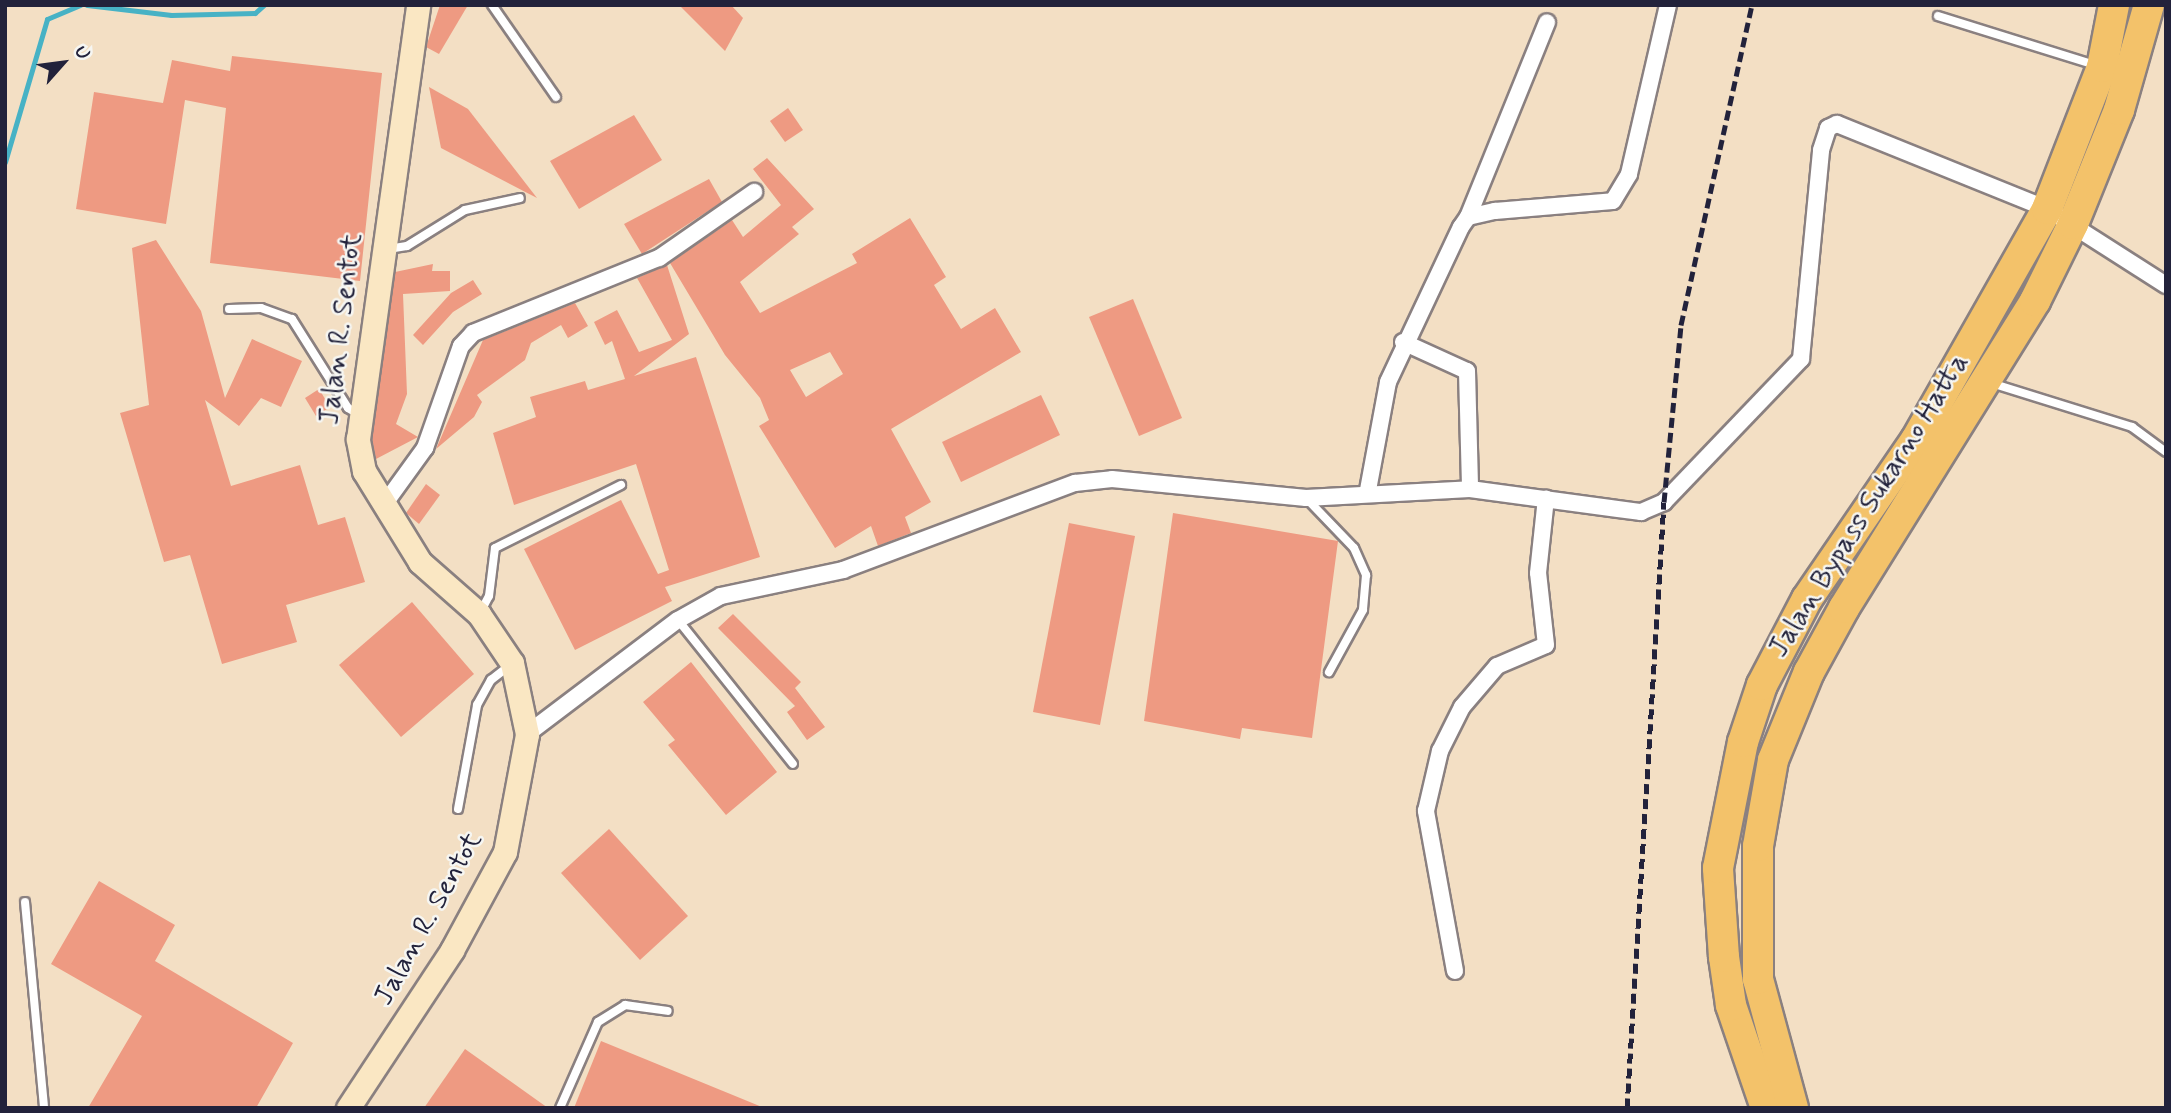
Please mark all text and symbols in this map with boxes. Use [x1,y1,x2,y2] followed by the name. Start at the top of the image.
[28,28,98,98] north arrow
[68,42,96,64] text: U
[314,231,370,427] street label: Jalan R. Sentot
[1764,350,1976,662] street label: Jalan Bypass Sukarno Hatta
[368,827,490,1011] street label: Jalan R. Sentot

